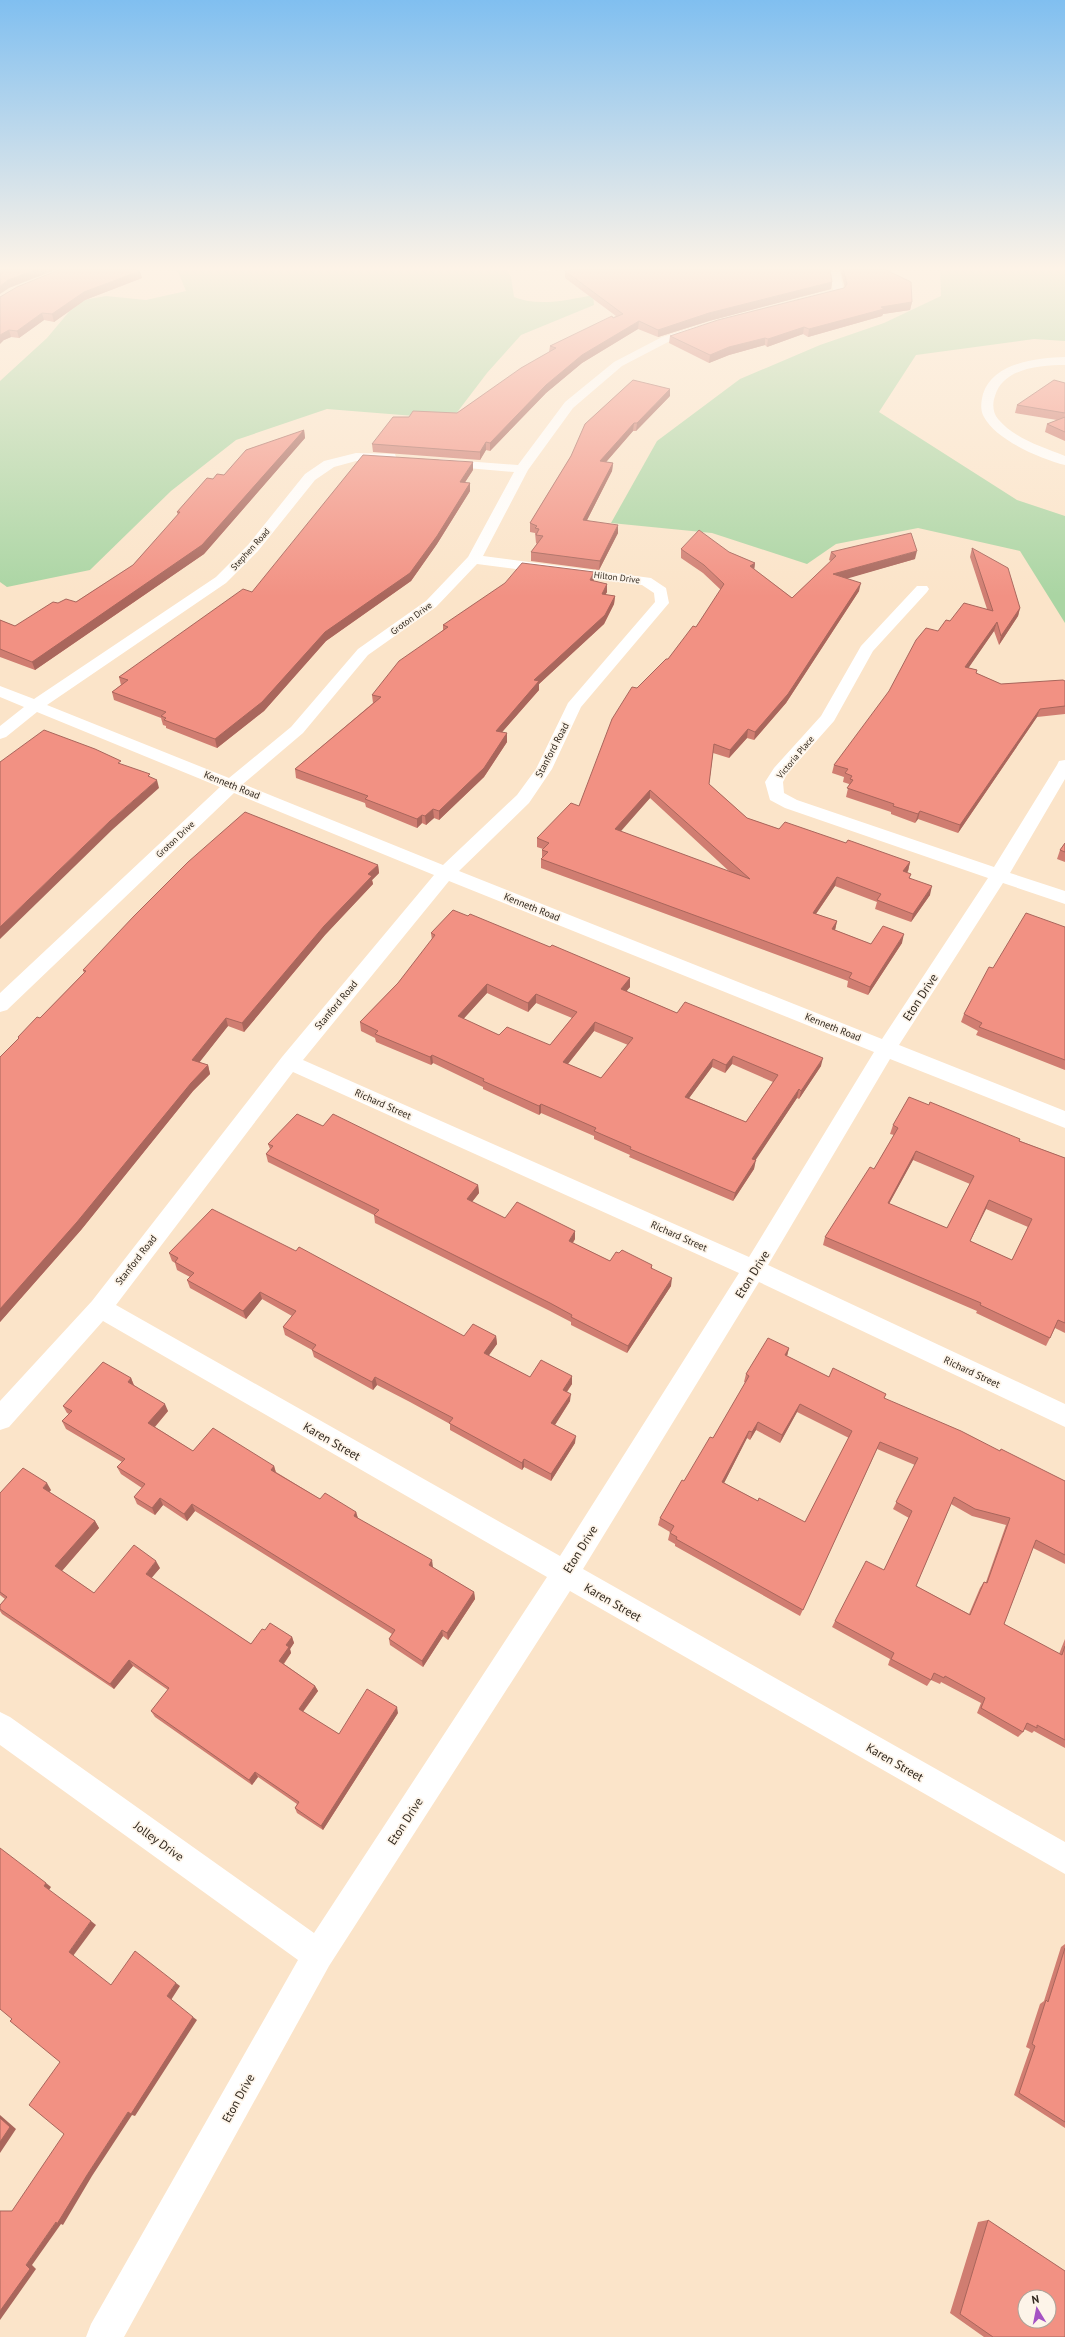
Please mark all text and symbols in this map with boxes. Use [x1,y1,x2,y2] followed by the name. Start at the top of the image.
[228,525,272,572] street label: Stephen Road
[593,569,641,585] street label: Hilton Drive
[388,599,434,637] street label: Groton Drive
[532,720,572,780] street label: Stanford Road
[773,733,816,781] street label: Victoria Place
[202,768,262,802] street label: Kenneth Road
[153,818,197,860] street label: Groton Drive
[502,890,562,924] street label: Kenneth Road
[899,970,941,1024] street label: Eton Drive
[312,978,360,1032] street label: Stanford Road
[803,1010,863,1044] street label: Kenneth Road
[353,1086,414,1123] street label: Richard Street
[649,1218,710,1255] street label: Richard Street
[112,1232,160,1288] street label: Stanford Road
[731,1247,773,1301] street label: Eton Drive
[942,1353,1003,1391] street label: Richard Street
[301,1419,363,1463] street label: Karen Street
[559,1522,601,1576] street label: Eton Drive
[582,1580,644,1624] street label: Karen Street
[864,1740,926,1784] street label: Karen Street
[384,1794,426,1848] street label: Eton Drive
[130,1817,187,1864] street label: Jolley Drive
[218,2071,258,2125] street label: Eton Drive
[1017,2289,1057,2329] north arrow
[1030,2292,1040,2307] text: N

